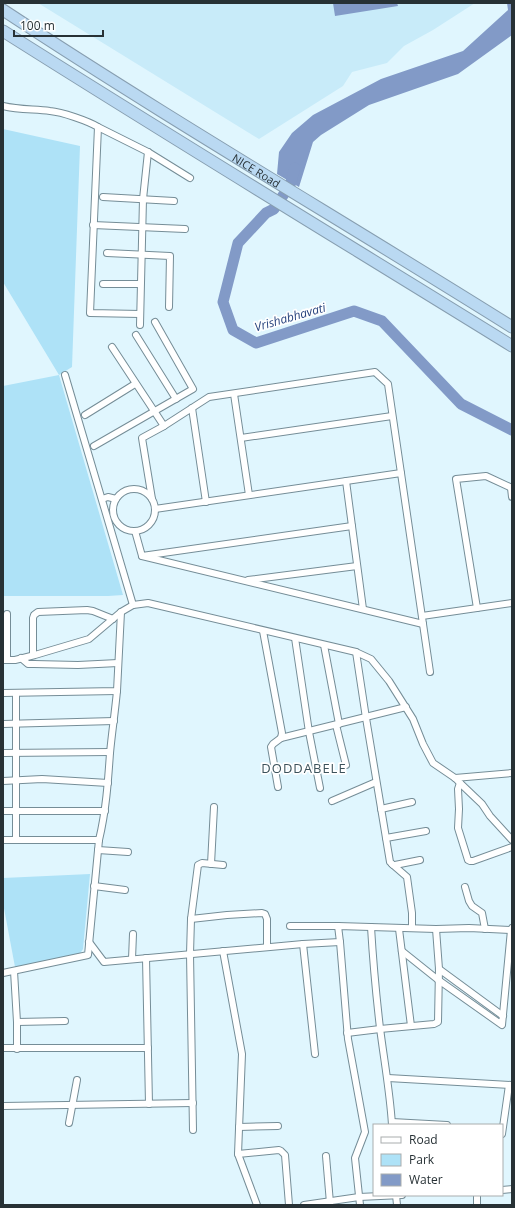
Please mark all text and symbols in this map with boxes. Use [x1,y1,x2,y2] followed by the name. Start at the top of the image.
[14,12,103,38] scale bar
[20,17,55,34] text: 100 m
[230,150,284,190] street label: NICE Road
[252,298,328,335] water label: Vrishabhavati
[261,759,347,777] district label: DODDABELE
[373,1124,503,1196] legend
[409,1131,438,1148] text: Road
[409,1151,435,1168] text: Park
[409,1171,443,1188] text: Water

